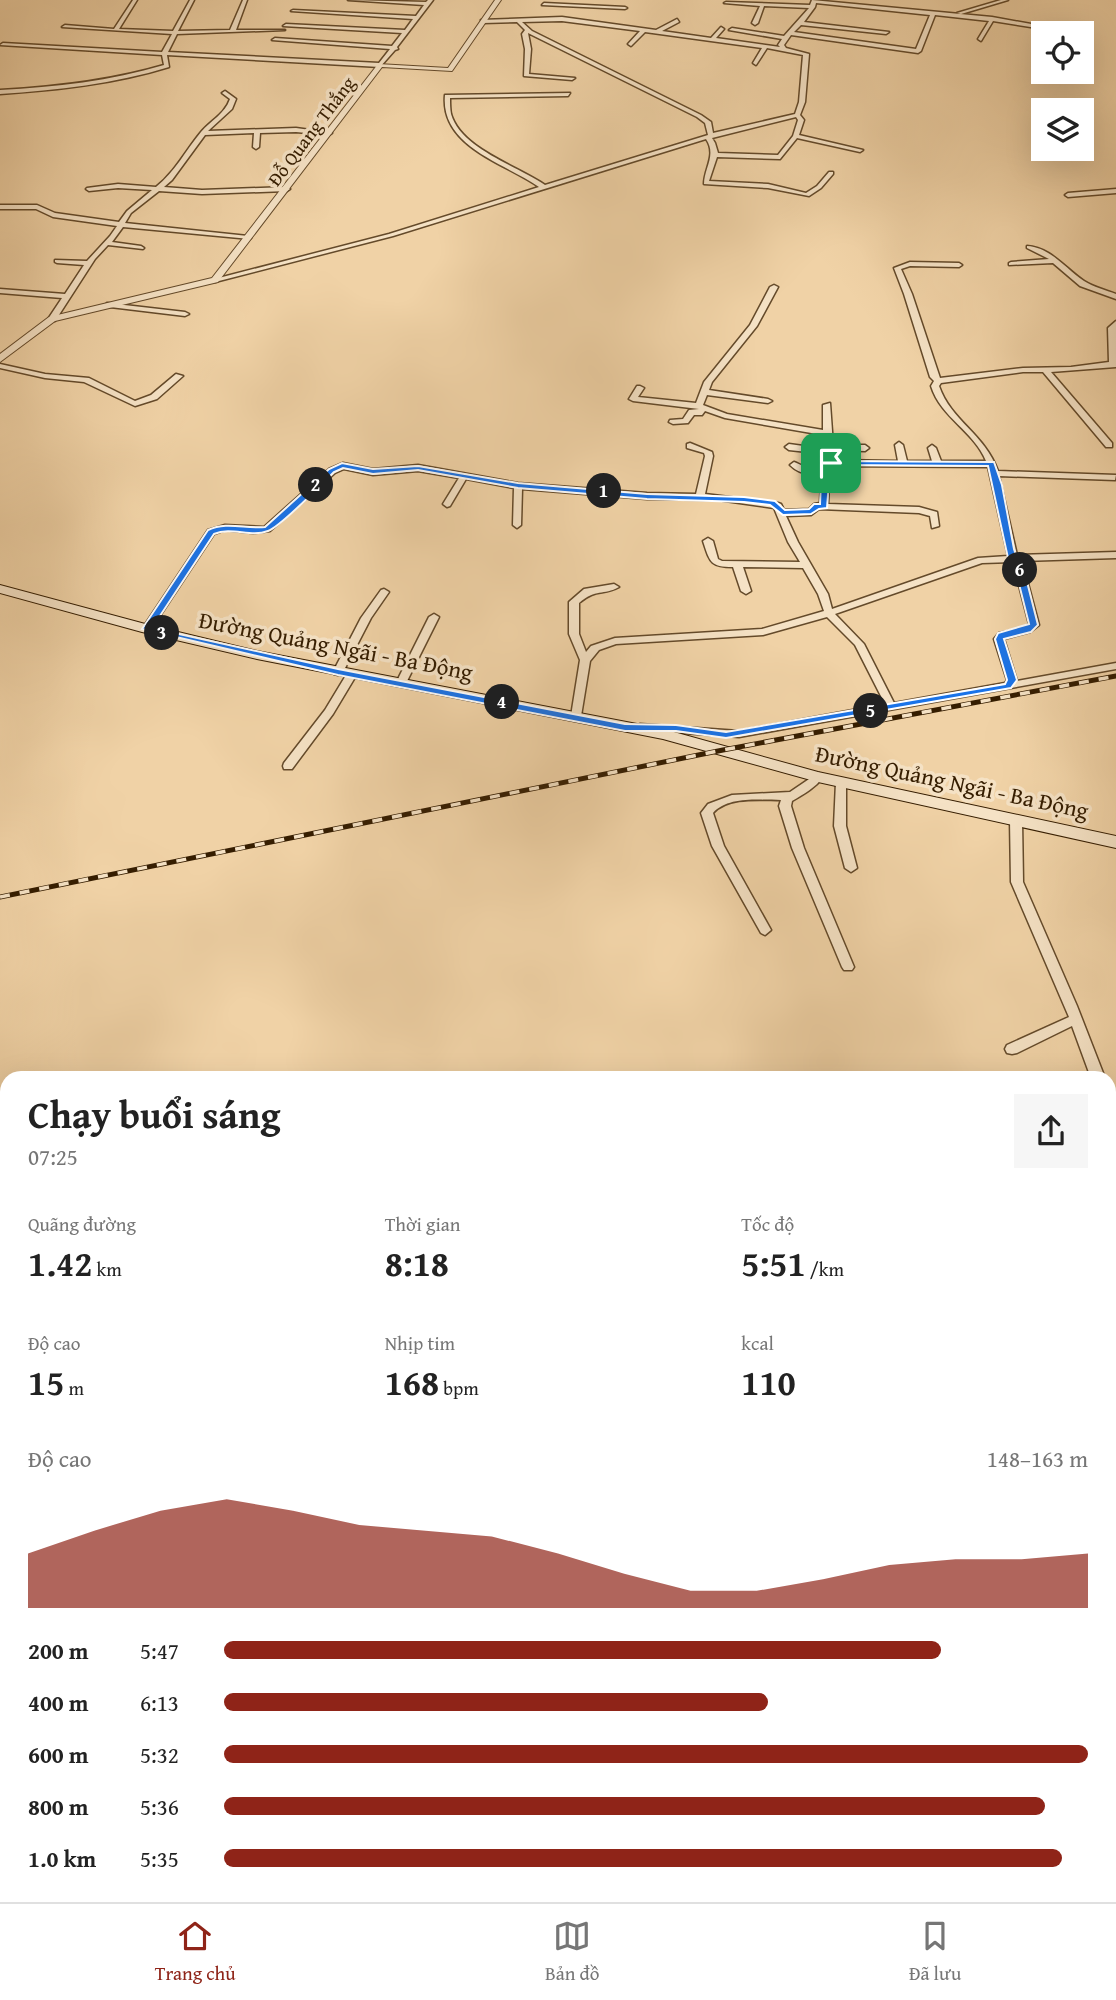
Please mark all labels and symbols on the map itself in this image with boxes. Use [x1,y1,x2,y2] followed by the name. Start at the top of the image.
[260,70,362,192] street label: Đỗ Quang Thắng
[801,433,861,493] pin
[298,468,334,503] pin: 2
[586,474,622,508] pin: 1
[1002,552,1038,588] pin: 6
[196,603,476,688] street label: Đường Quảng Ngãi - Ba Động
[144,616,180,650] pin: 3
[484,684,520,720] pin: 4
[854,694,888,728] pin: 5
[813,736,1092,827] street label: Đường Quảng Ngãi - Ba Động

